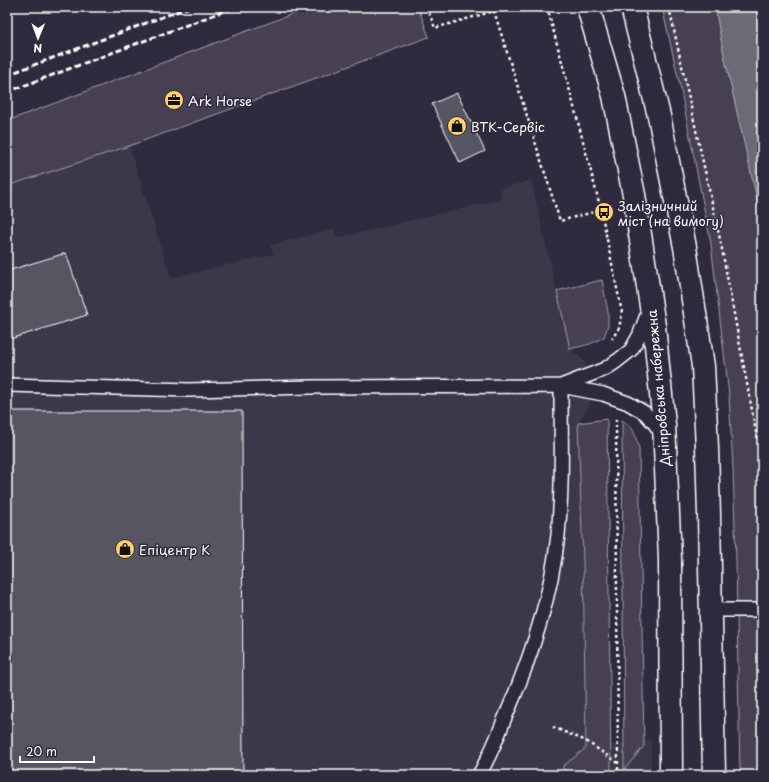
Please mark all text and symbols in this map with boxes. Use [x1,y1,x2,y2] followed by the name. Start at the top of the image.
[18,18,58,58] north arrow
[33,40,42,57] text: N
[163,89,185,111] office icon: Ark Horse
[188,91,252,110] place label: Ark Horse
[446,115,468,137] shop icon: ВТК-Сервіс
[471,117,545,136] place label: ВТК-Сервіс
[617,196,724,230] place label: Залізничний міст (на вимогу)
[593,201,615,223] bus stop icon: Залізничний міст (на вимогу)
[642,308,674,468] street label: Дніпровська набережна
[114,538,136,560] shop icon: Епіцентр К
[139,540,210,559] place label: Епіцентр К
[20,738,94,764] scale bar
[26,742,57,760] text: 20 m

